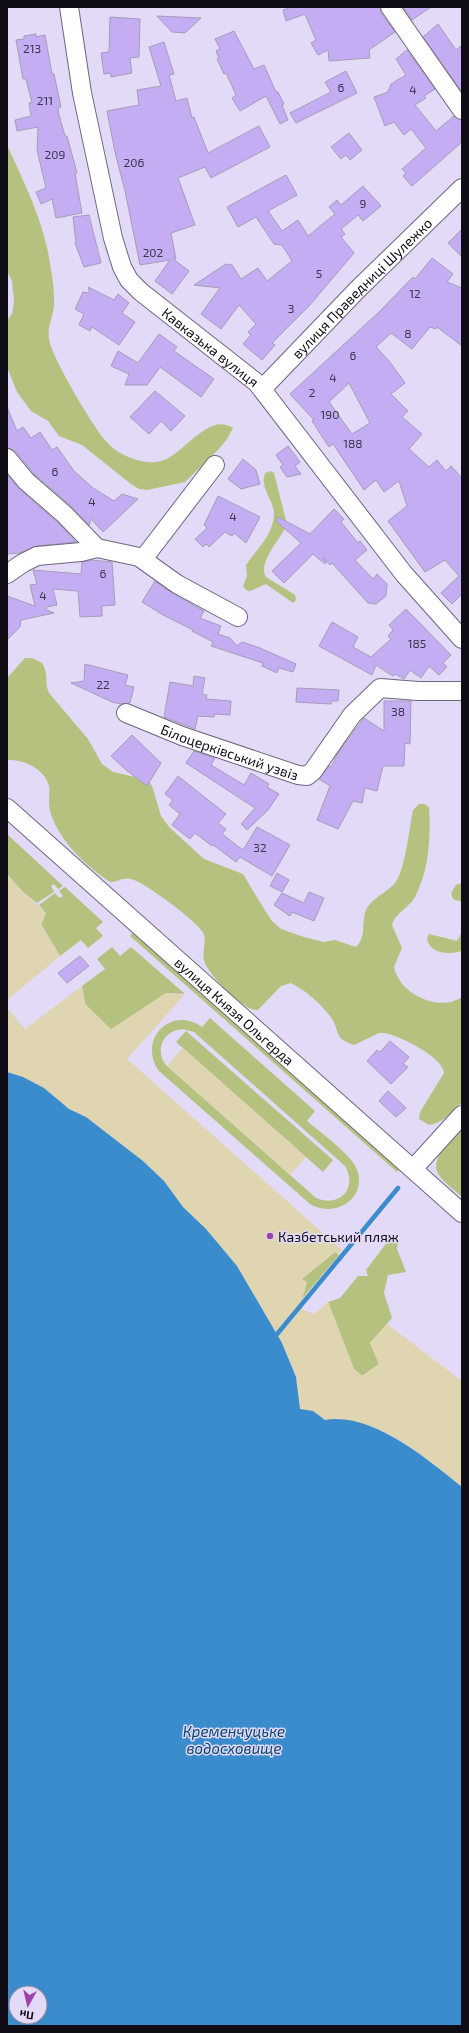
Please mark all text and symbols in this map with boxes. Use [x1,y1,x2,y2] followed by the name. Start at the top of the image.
[23,41,41,55] house number: 213
[338,80,345,94] house number: 6
[409,82,417,96] house number: 4
[37,93,53,107] house number: 211
[45,147,66,161] house number: 209
[124,155,145,169] house number: 206
[360,196,367,210] house number: 9
[288,214,435,362] street label: вулиця Праведниці Шулежко
[143,245,164,259] house number: 202
[316,266,322,280] house number: 5
[409,286,421,300] house number: 12
[288,301,294,315] house number: 3
[159,303,263,390] street label: Кавказька вулиця
[404,326,412,340] house number: 8
[350,348,357,362] house number: 6
[329,370,337,384] house number: 4
[309,385,316,399] house number: 2
[321,407,339,421] house number: 190
[343,436,363,450] house number: 188
[52,464,59,478] house number: 6
[88,494,96,508] house number: 4
[229,509,237,523] house number: 4
[100,566,107,580] house number: 6
[39,588,47,602] house number: 4
[408,636,426,650] house number: 185
[96,677,110,691] house number: 22
[391,704,405,718] house number: 38
[159,720,301,783] street label: Білоцерківський узвіз
[253,840,267,854] house number: 32
[172,953,298,1068] street label: вулиця Князя Ольгерда
[278,1228,399,1245] place label: Казбетський пляж
[265,1231,275,1241] marker: Казбетський пляж
[183,1722,285,1757] water label: Кременчуцьке водосховище
[8,1985,48,2025] north arrow
[19,2008,35,2023] text: Пн

